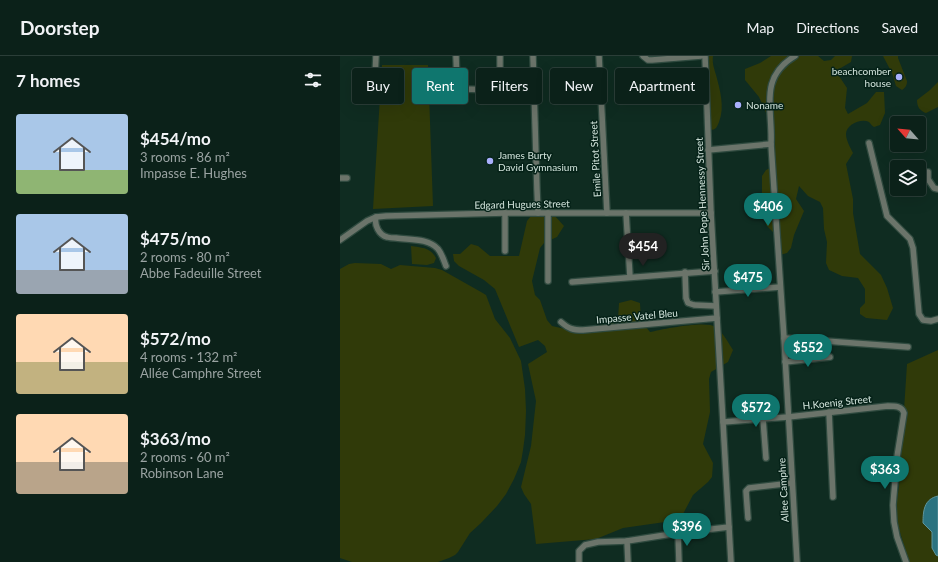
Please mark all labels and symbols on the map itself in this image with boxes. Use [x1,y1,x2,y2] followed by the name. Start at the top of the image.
[832,65,891,89] place label: beachcomber house
[894,72,904,82] marker: beachcomber house
[746,99,783,111] place label: Noname
[733,100,743,110] marker: Noname
[890,116,926,152] north arrow
[587,120,603,197] street label: Emile Pitot Street
[692,137,711,271] street label: Sir John Pope Hennessy Street
[498,149,578,173] place label: James Burty David Gymnasium
[485,156,495,166] marker: James Burty David Gymnasium
[744,193,792,227] pin: $406
[474,197,570,211] street label: Edgard Hugues Street
[619,233,667,267] pin: $454
[724,264,772,298] pin: $475
[596,306,678,326] street label: Impasse Vatel Bleu
[784,334,832,368] pin: $552
[802,392,872,412] street label: H.Koenig Street
[732,394,780,428] pin: $572
[861,456,909,490] pin: $363
[775,458,791,522] street label: Allee Camphre
[663,513,711,547] pin: $396

